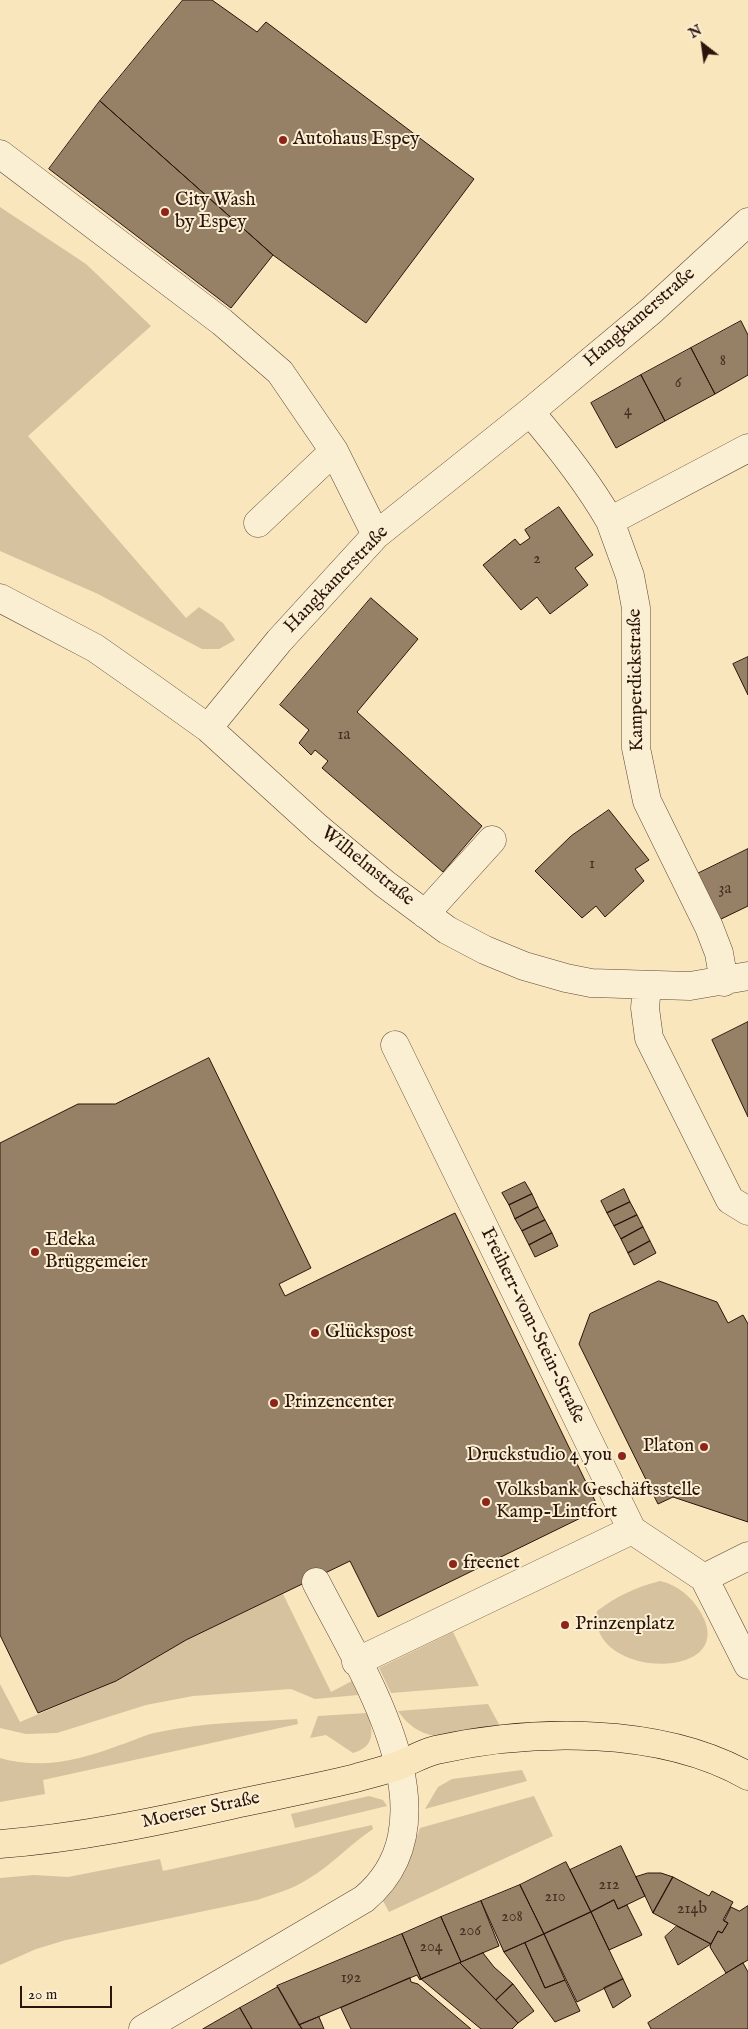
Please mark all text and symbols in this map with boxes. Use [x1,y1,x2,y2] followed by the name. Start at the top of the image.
[678,20,728,70] north arrow
[686,21,705,43] text: N
[293,129,420,151] place label: Autohaus Espey
[277,134,289,146] marker: Autohaus Espey
[175,190,255,234] place label: City Wash by Espey
[159,206,171,218] marker: City Wash by Espey
[579,263,701,373] street label: Hangkamerstraße
[720,352,726,372] house number: 8
[675,374,681,394] house number: 6
[624,402,632,422] house number: 4
[280,522,394,638] street label: Hangkamerstraße
[533,550,541,570] house number: 2
[624,608,650,752] street label: Kamperdickstraße
[338,726,350,746] house number: 1a
[316,822,418,912] street label: Wilhelmstraße
[589,855,595,875] house number: 1
[719,880,731,900] house number: 3a
[475,1224,589,1428] street label: Freiherr-vom-Stein-Straße
[45,1230,148,1274] place label: Edeka Brüggemeier
[29,1246,41,1258] marker: Edeka Brüggemeier
[325,1322,414,1344] place label: Glückspost
[309,1327,321,1339] marker: Glückspost
[284,1392,394,1414] place label: Prinzencenter
[268,1397,280,1409] marker: Prinzencenter
[643,1436,694,1458] place label: Platon
[698,1441,710,1453] marker: Platon
[467,1445,612,1467] place label: Druckstudio 4 you
[616,1450,628,1462] marker: Druckstudio 4 you
[496,1480,700,1524] place label: Volksbank Geschäftsstelle Kamp-Lintfort
[480,1496,492,1508] marker: Volksbank Geschäftsstelle Kamp-Lintfort
[463,1553,520,1575] place label: freenet
[447,1558,459,1570] marker: freenet
[575,1614,675,1636] place label: Prinzenplatz
[559,1619,571,1631] marker: Prinzenplatz
[140,1787,262,1835] street label: Moerser Straße
[599,1876,619,1896] house number: 212
[544,1888,566,1908] house number: 210
[677,1900,707,1920] house number: 214b
[501,1908,523,1928] house number: 208
[459,1922,481,1942] house number: 206
[419,1938,443,1958] house number: 204
[341,1969,361,1989] house number: 192
[22,1976,115,2008] scale bar
[28,1985,57,2004] text: 20 m

